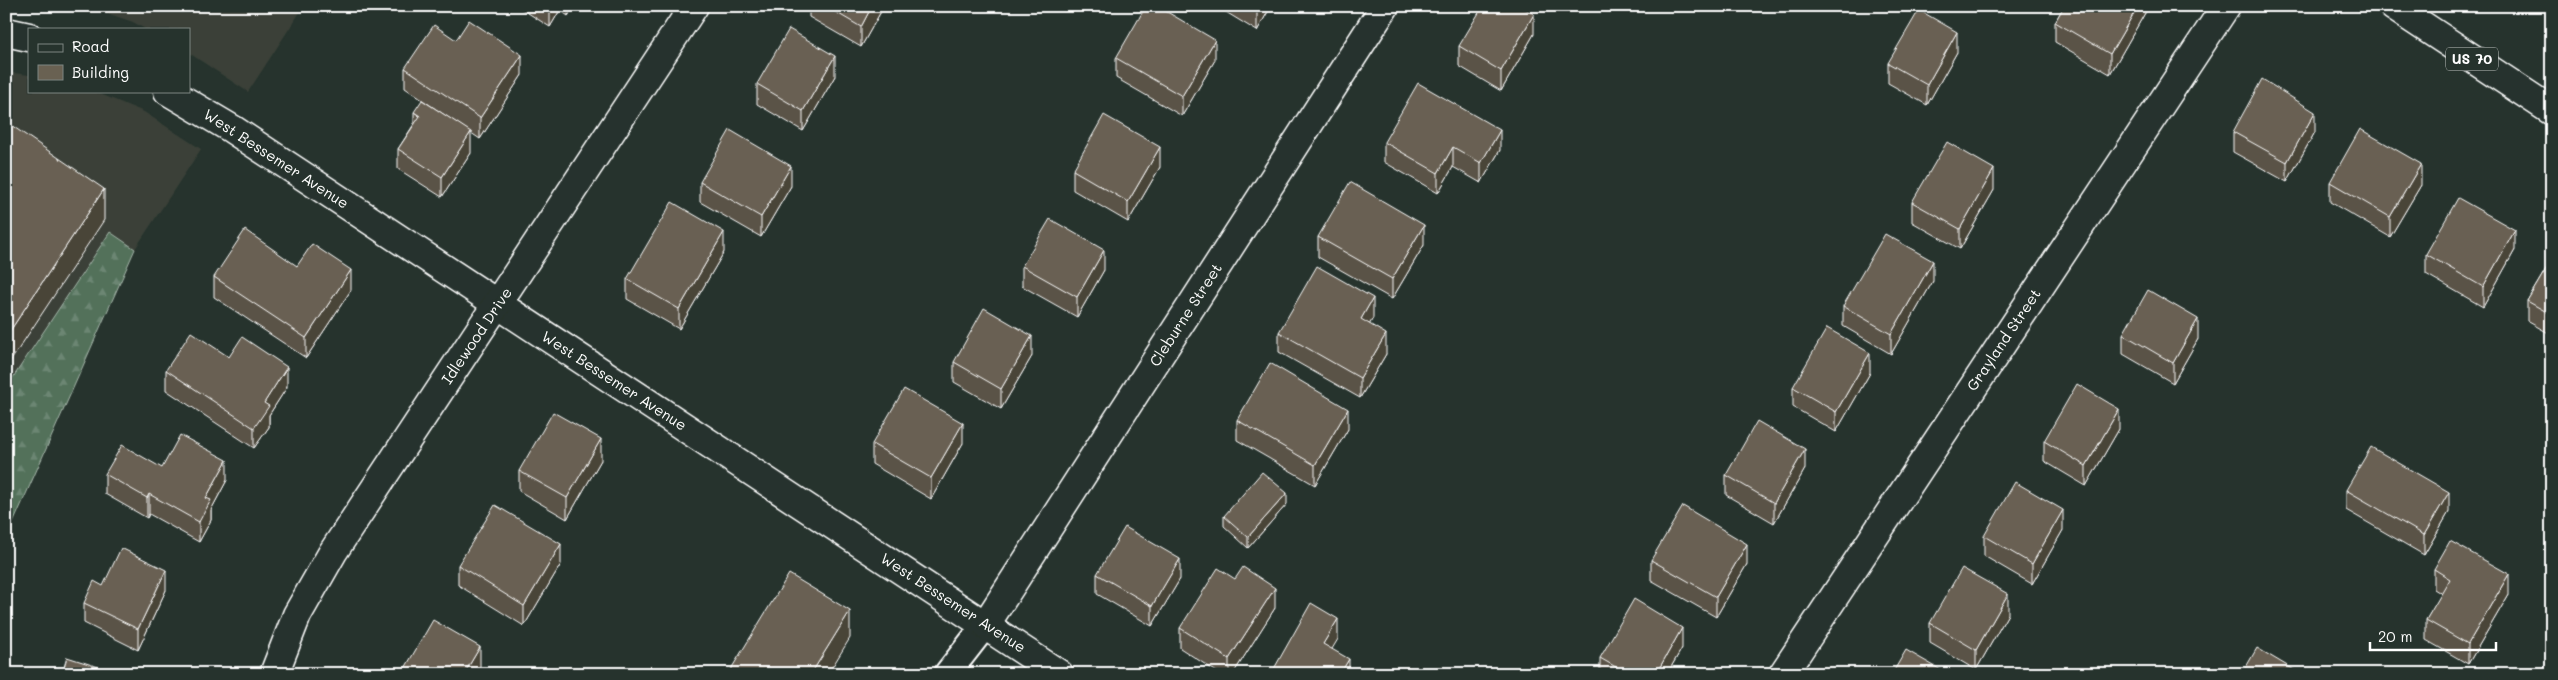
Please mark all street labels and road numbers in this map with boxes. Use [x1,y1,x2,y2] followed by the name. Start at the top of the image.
[2446,48,2498,70] road number: US 70
[200,104,353,213] street label: West Bessemer Avenue
[1144,259,1226,370] street label: Cleburne Street
[436,283,516,388] street label: Idlewood Drive
[1962,284,2045,394] street label: Grayland Street
[538,326,691,435] street label: West Bessemer Avenue
[877,548,1030,657] street label: West Bessemer Avenue

